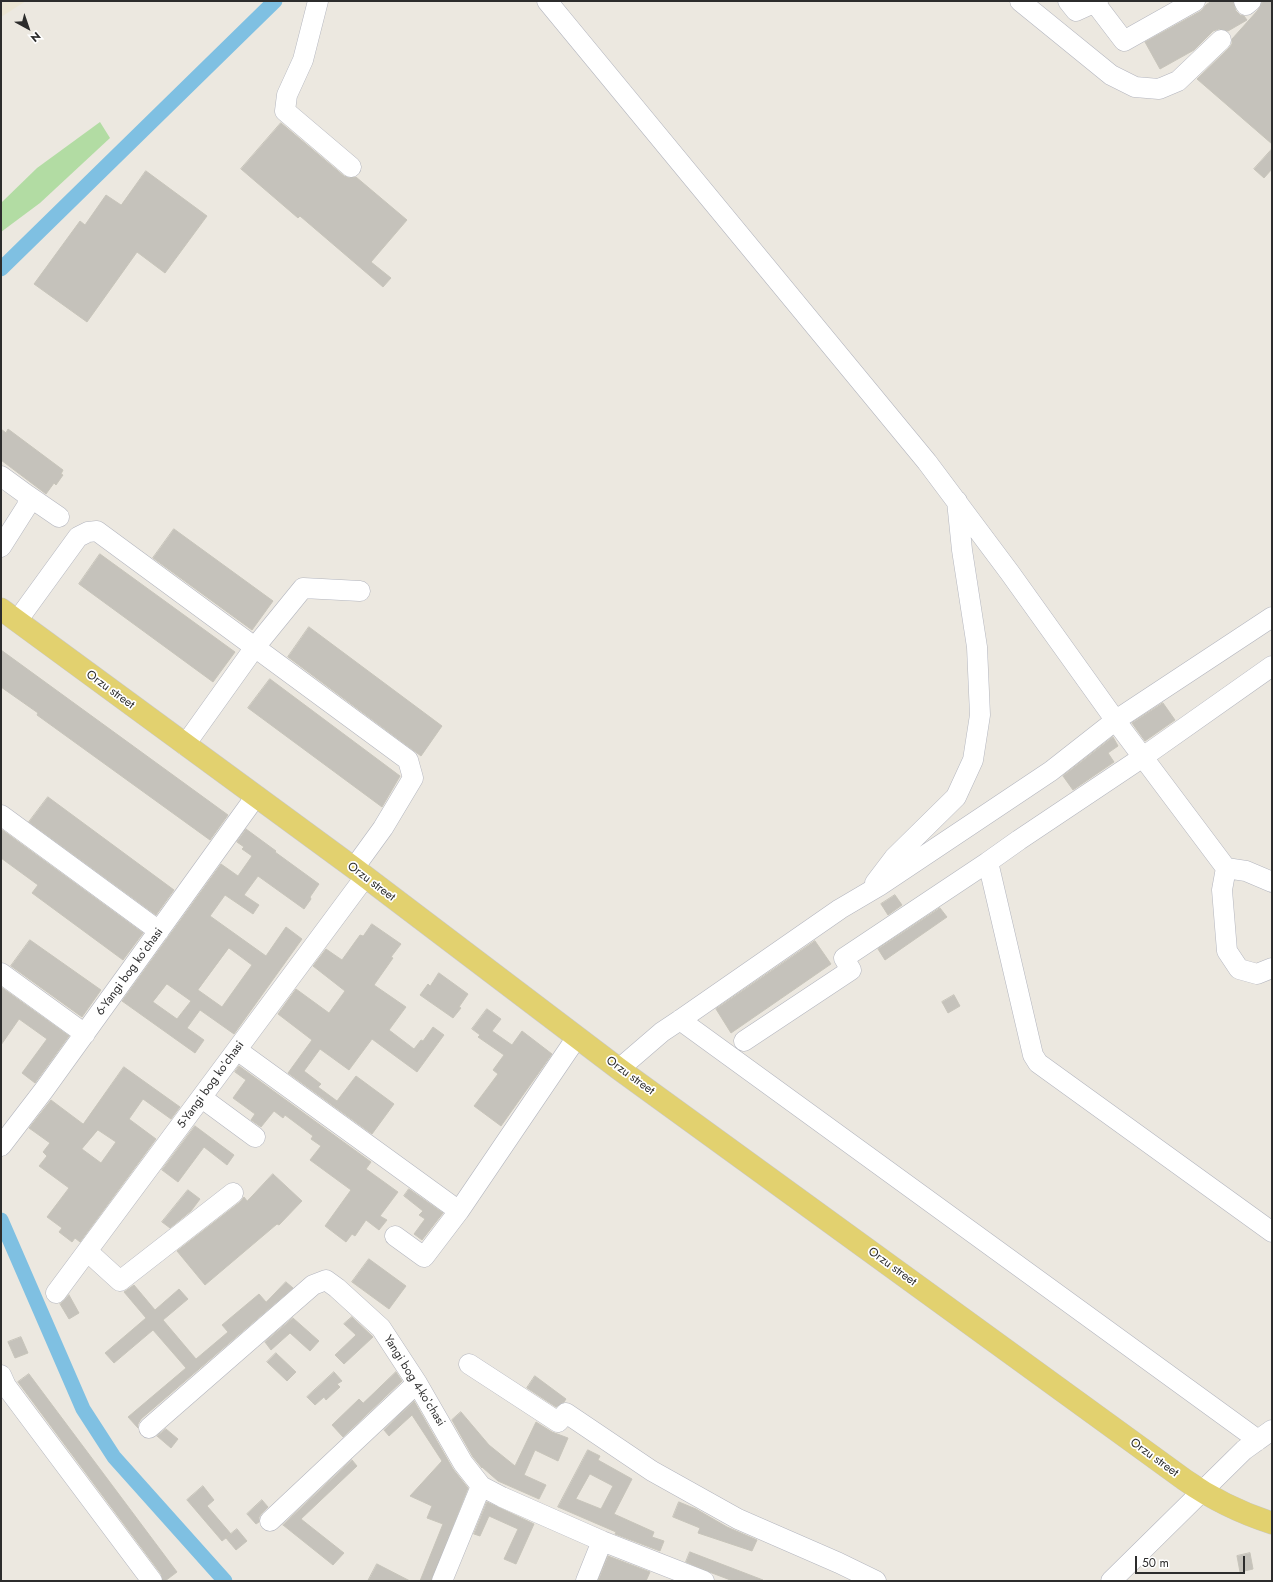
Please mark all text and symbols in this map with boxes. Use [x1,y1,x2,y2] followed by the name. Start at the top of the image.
[8,8,48,48] north arrow
[27,28,44,46] text: N
[83,668,137,712] street label: Orzu street
[344,859,398,905] street label: Orzu street
[93,925,167,1019] street label: 6-Yangi bog koʼchasi
[175,1039,247,1131] street label: 5-Yangi bog koʼchasi
[603,1054,657,1098] street label: Orzu street
[865,1245,919,1289] street label: Orzu street
[380,1333,448,1429] street label: Yangi bog 4-koʼchasi
[1127,1436,1181,1480] street label: Orzu street
[1137,1548,1247,1574] scale bar
[1142,1554,1169,1572] text: 50 m

